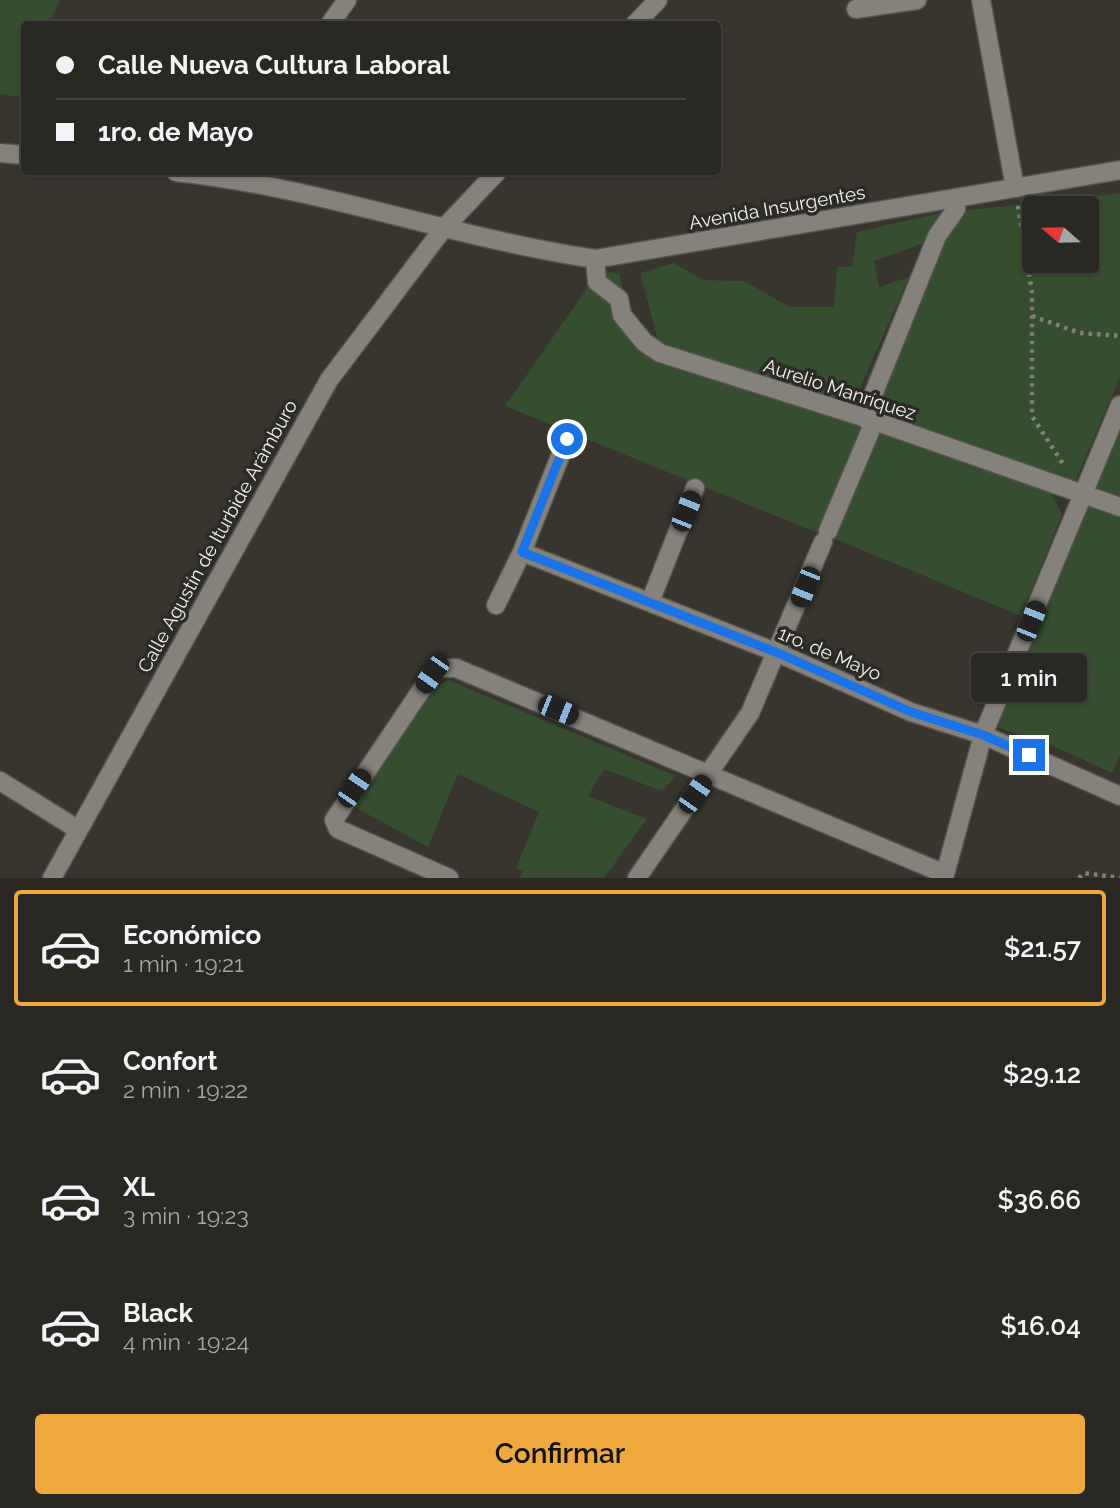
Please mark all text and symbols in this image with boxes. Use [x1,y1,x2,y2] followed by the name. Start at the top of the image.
[98,50,450,80] text: Calle Nueva Cultura Laboral
[98,117,253,147] text: 1ro. de Mayo
[687,181,867,233] street label: Avenida Insurgentes
[1022,196,1099,273] north arrow
[1022,196,1099,273] map controls
[761,354,919,424] street label: Aurelio Manríquez
[133,396,301,676] street label: Calle Agustín de Iturbide Arámburo
[551,423,583,455] route start
[669,488,704,534] car
[788,564,823,610] car
[1014,598,1049,644] car
[775,621,885,685] street label: 1ro. de Mayo
[412,651,453,697] car
[971,654,1087,702] callout: 1 min
[1000,664,1058,691] text: 1 min
[535,692,582,728] car
[1013,739,1045,771] route end
[334,765,375,811] car
[675,771,716,817] car
[39,917,102,980] icon: car
[123,920,261,950] text: Económico
[1004,933,1081,963] text: $21.57
[123,950,244,977] text: 1 min · 19:21
[39,1043,102,1106] icon: car
[123,1046,217,1076] text: Confort
[1003,1059,1081,1089] text: $29.12
[123,1076,248,1103] text: 2 min · 19:22
[39,1169,102,1232] icon: car
[123,1172,155,1202] text: XL
[998,1185,1081,1215] text: $36.66
[123,1202,249,1229] text: 3 min · 19:23
[39,1295,102,1358] icon: car
[123,1298,193,1328] text: Black
[1000,1311,1081,1341] text: $16.04
[123,1328,249,1355] text: 4 min · 19:24
[35,1414,1085,1494] button: Confirmar

